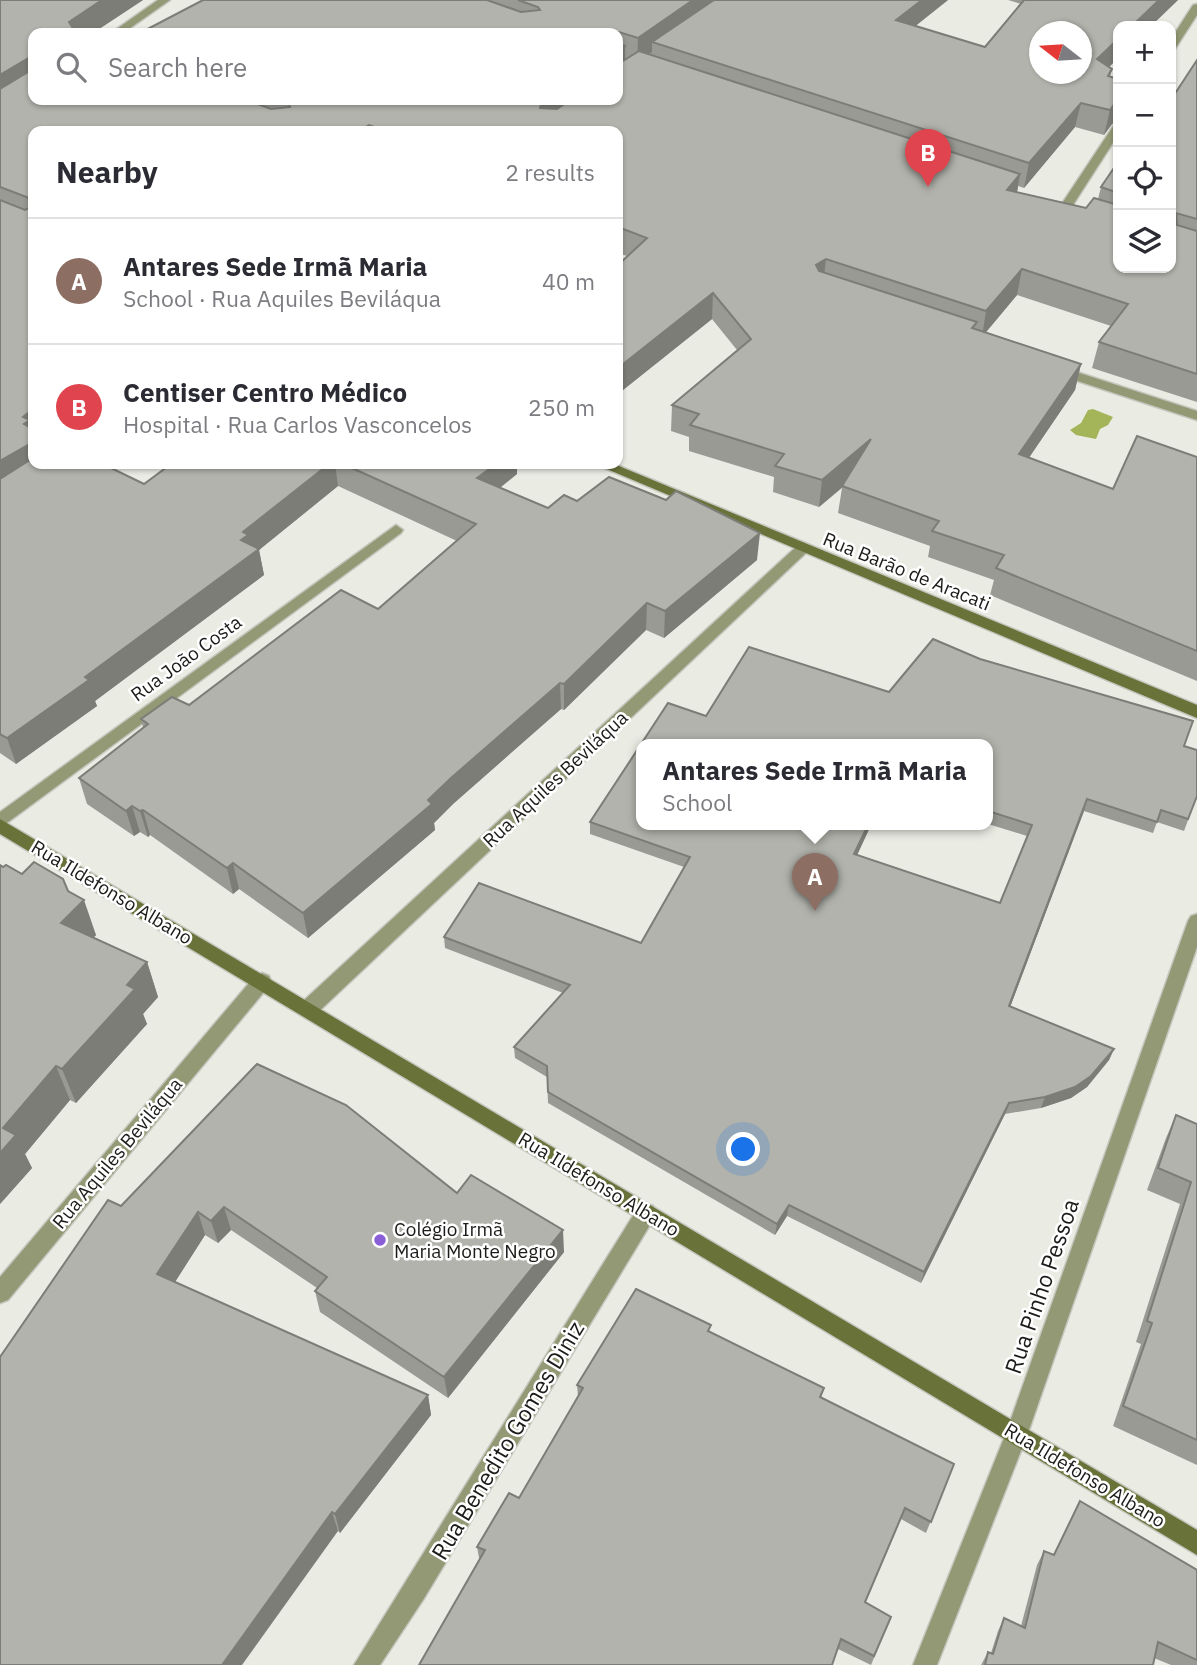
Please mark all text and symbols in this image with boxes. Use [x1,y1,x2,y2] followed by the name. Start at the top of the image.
[1029,21,1092,84] north arrow
[1113,21,1176,273] map controls
[1113,21,1176,84] button: +
[28,28,623,105] search box
[52,48,90,86] icon: search
[108,50,247,84] text: Search here
[1113,84,1176,147] button: −
[905,129,951,187] pin: B
[1113,147,1176,210] button: locate
[56,152,158,191] text: Nearby
[505,157,595,187] text: 2 results
[1113,210,1176,273] button: layers
[123,249,427,283] text: Antares Sede Irmã Maria
[71,266,87,296] text: A
[542,266,595,296] text: 40 m
[123,283,441,313] text: School · Rua Aquiles Beviláqua
[123,375,407,409] text: Centiser Centro Médico
[71,392,87,422] text: B
[528,392,595,422] text: 250 m
[123,409,472,439] text: Hospital · Rua Carlos Vasconcelos
[820,526,994,616] street label: Rua Barão de Aracati
[126,610,246,706] street label: Rua João Costa
[477,706,633,852] street label: Rua Aquiles Beviláqua
[636,739,993,830] popup
[662,753,967,787] text: Antares Sede Irmã Maria
[662,787,732,817] text: School
[27,834,197,950] street label: Rua Ildefonso Albano
[792,853,838,911] pin: A
[47,1073,187,1233] street label: Rua Aquiles Beviláqua
[514,1126,684,1242] street label: Rua Ildefonso Albano
[726,1132,760,1166] your location
[997,1195,1085,1377] street label: Rua Pinho Pessoa
[394,1217,556,1263] place label: Colégio Irmã Maria Monte Negro
[372,1232,388,1248] marker: Colégio Irmã Maria Monte Negro
[424,1315,590,1565] street label: Rua Benedito Gomes Diniz
[1000,1417,1170,1533] street label: Rua Ildefonso Albano

